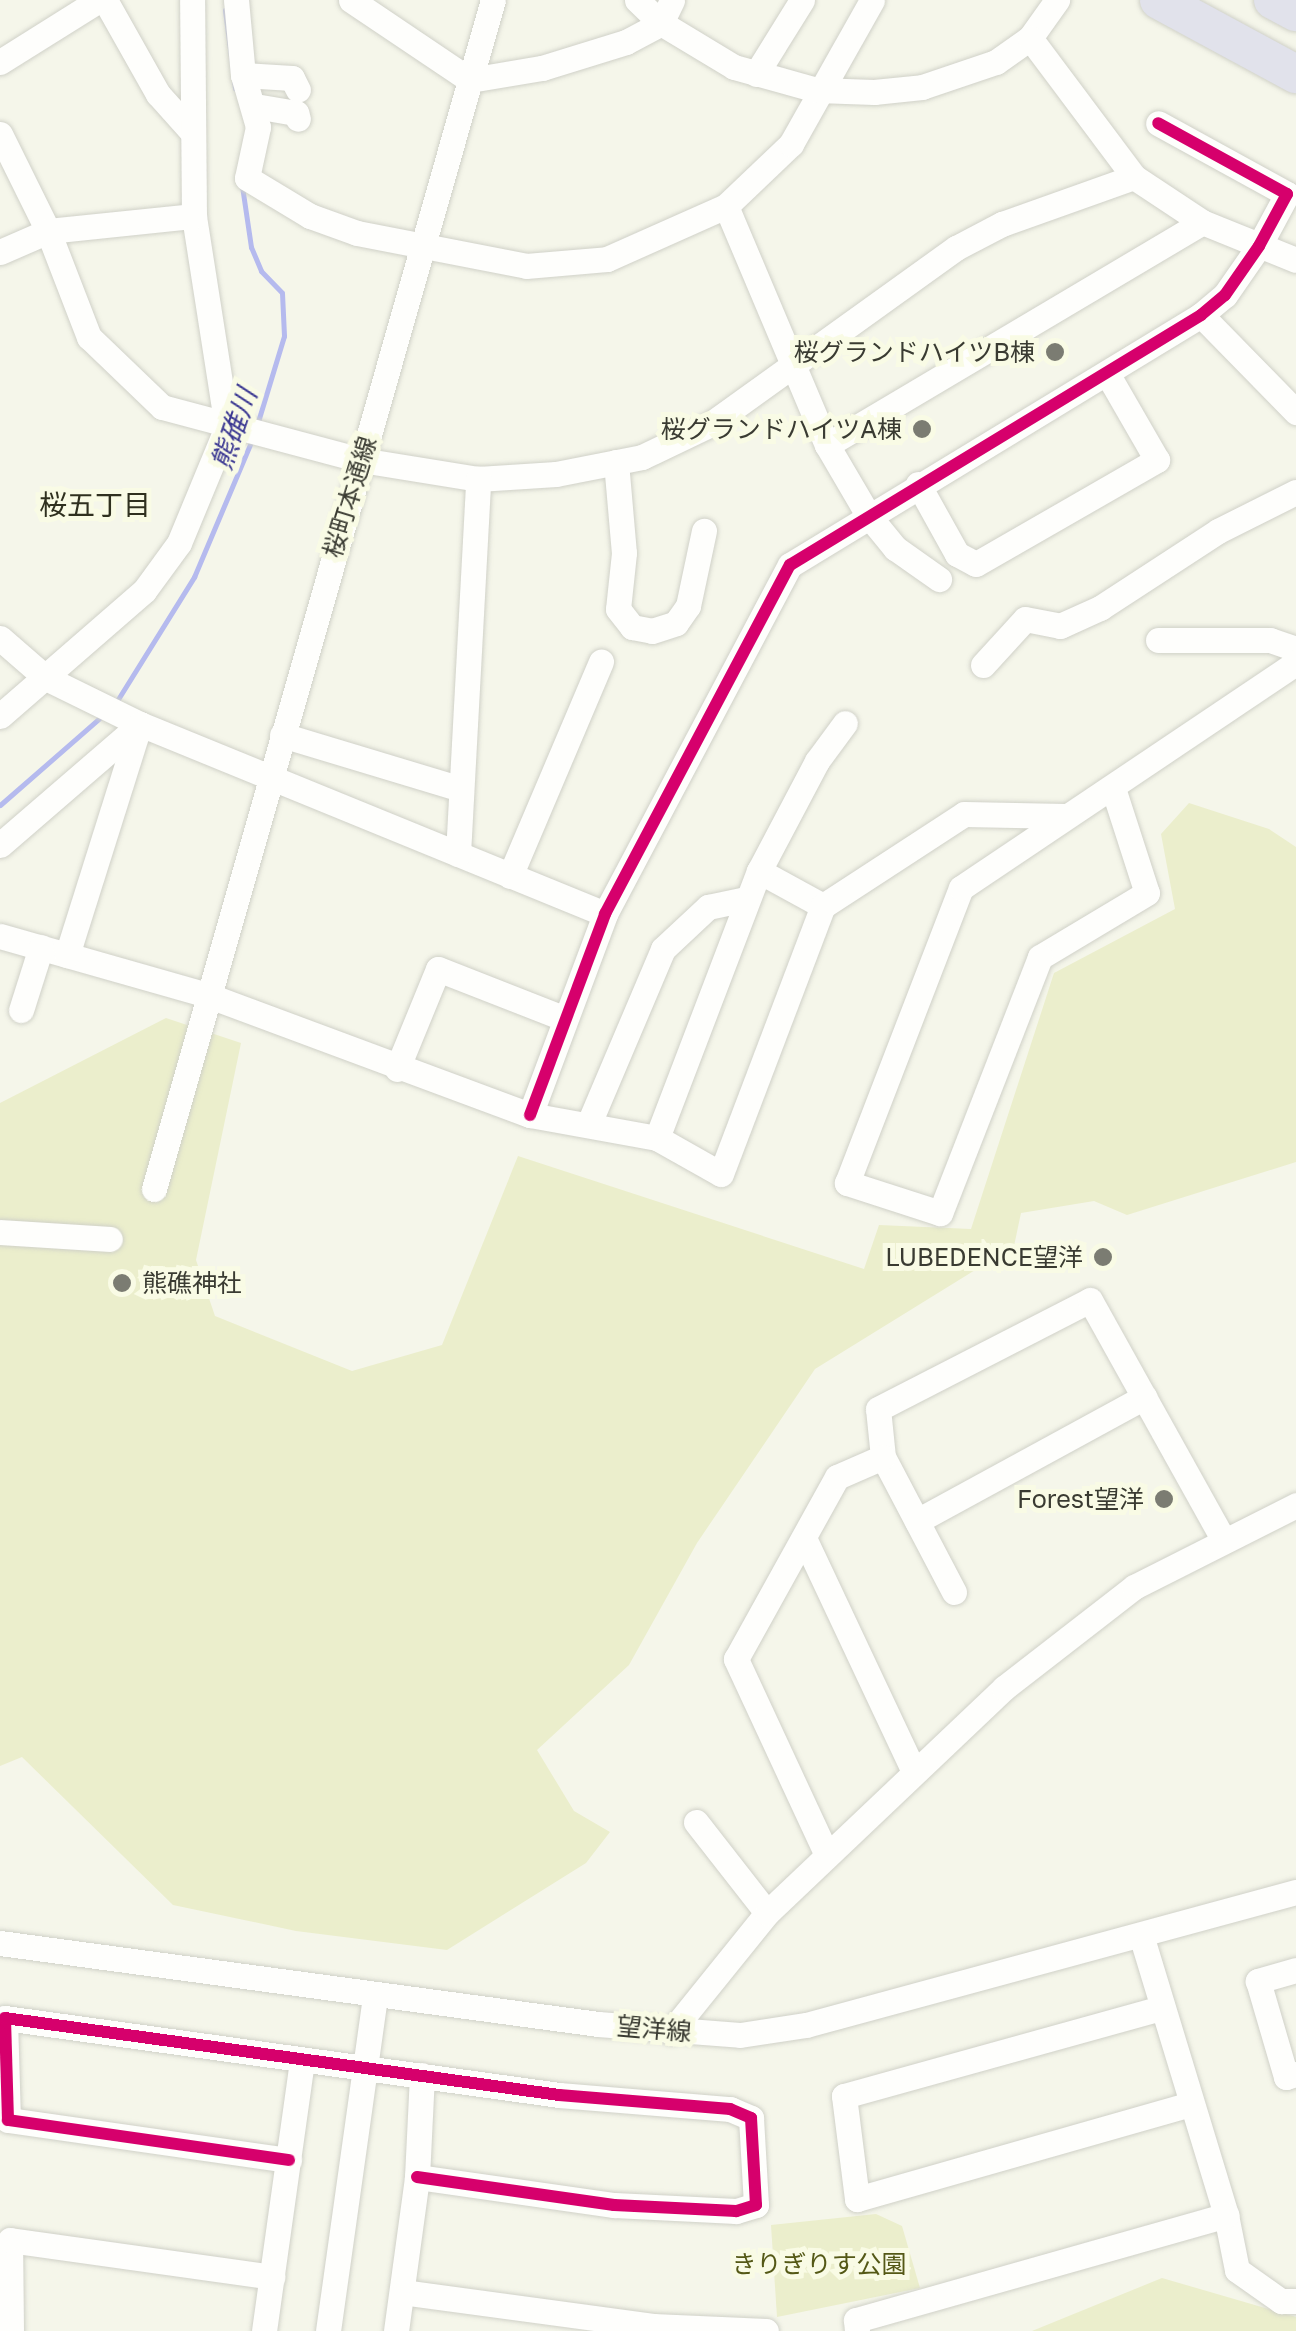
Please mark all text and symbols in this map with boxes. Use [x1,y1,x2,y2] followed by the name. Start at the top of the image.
[793,337,1035,367] place label: 桜グランドハイツB棟
[1044,341,1066,363] marker: 桜グランドハイツB棟
[204,384,264,474] water label: 熊碓川
[660,414,902,444] place label: 桜グランドハイツA棟
[911,418,933,440] marker: 桜グランドハイツA棟
[317,433,383,561] street label: 桜町本通線
[39,488,151,522] district label: 桜五丁目
[885,1242,1083,1272] place label: LUBEDENCE望洋
[1092,1246,1114,1268] marker: LUBEDENCE望洋
[142,1268,242,1298] place label: 熊礁神社
[111,1272,133,1294] marker: 熊礁神社
[1017,1484,1144,1514] place label: Forest望洋
[1153,1488,1175,1510] marker: Forest望洋
[615,2011,693,2047] street label: 望洋線
[732,2249,906,2279] park label: きりぎりす公園

